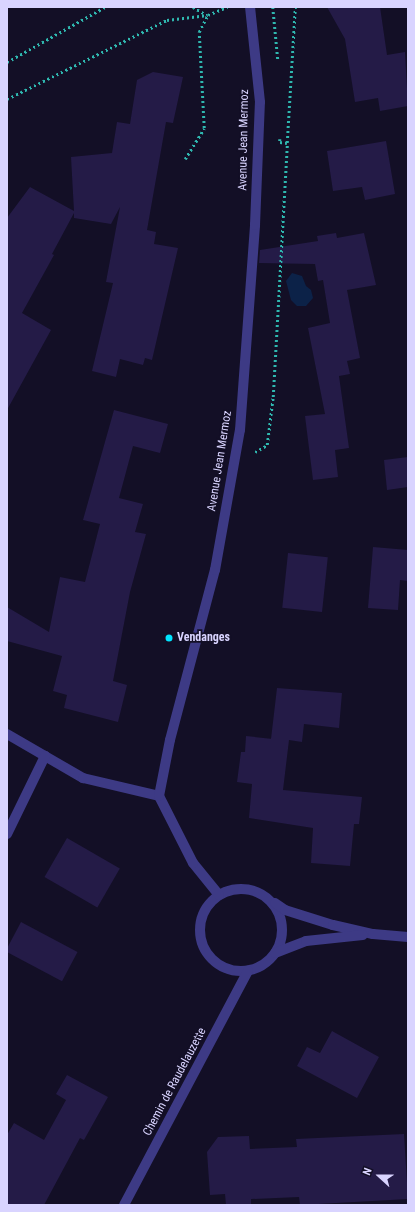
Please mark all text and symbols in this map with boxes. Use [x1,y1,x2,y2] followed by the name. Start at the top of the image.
[236,89,252,191] street label: Avenue Jean Mermoz
[205,410,235,512] street label: Avenue Jean Mermoz
[177,631,230,645] place label: Vendanges
[164,633,174,643] marker: Vendanges
[140,1026,210,1138] street label: Chemin de Raudelauzette
[359,1156,399,1196] north arrow
[360,1166,375,1177] text: N

